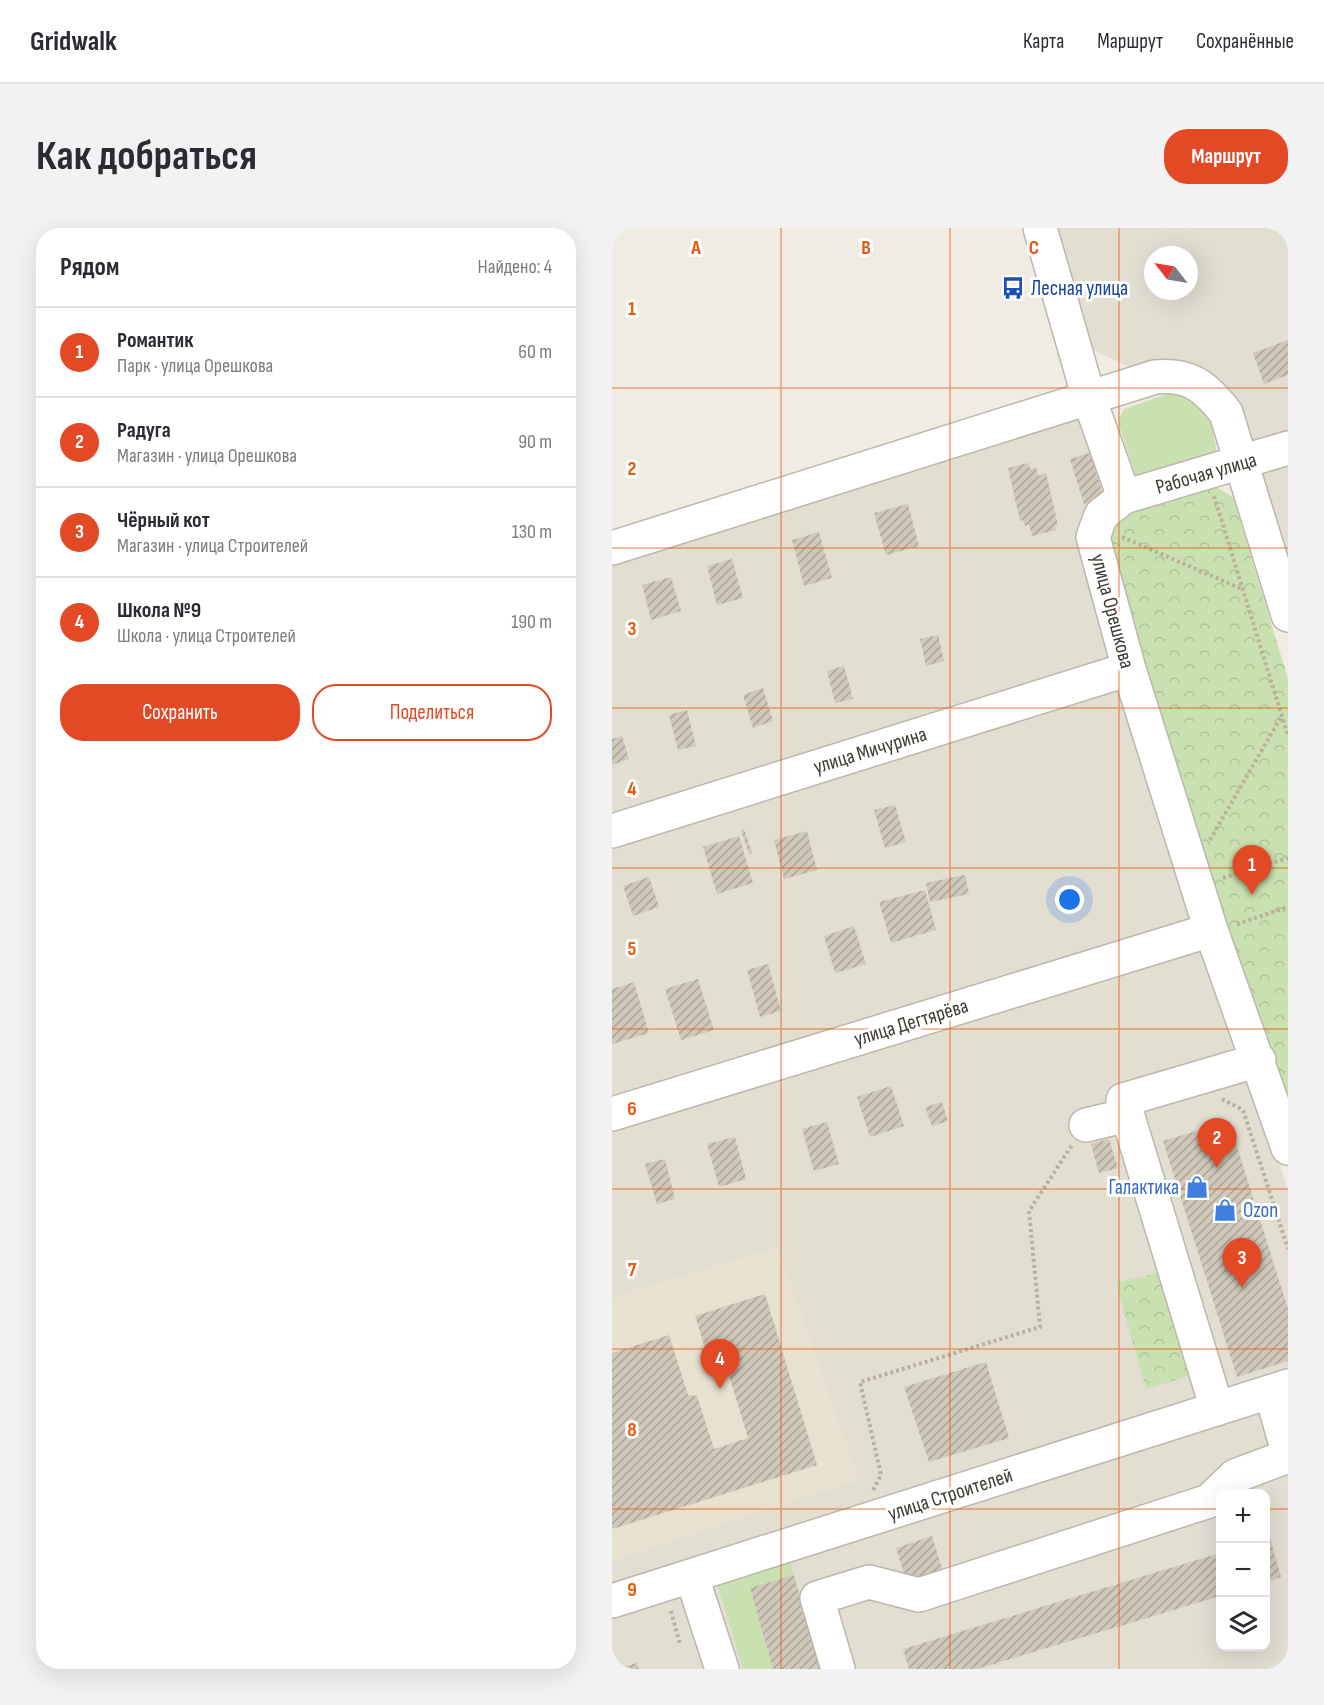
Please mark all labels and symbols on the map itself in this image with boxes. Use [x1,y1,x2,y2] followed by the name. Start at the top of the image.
[690,236,701,260] text: A
[861,236,871,260] text: B
[1029,236,1039,260] text: C
[1144,246,1198,300] north arrow
[1000,275,1026,301] bus stop icon: Лесная улица
[1031,276,1128,301] place label: Лесная улица
[628,297,636,321] text: 1
[1153,447,1260,500] street label: Рабочая улица
[628,457,636,481] text: 2
[1085,551,1140,671] street label: улица Орешкова
[628,617,637,641] text: 3
[810,721,930,780] street label: улица Мичурина
[627,777,637,801] text: 4
[1232,846,1272,895] pin: 1
[1055,885,1084,914] your location
[628,937,637,961] text: 5
[851,993,971,1052] street label: улица Дегтярёва
[627,1097,637,1121] text: 6
[1198,1118,1236,1168] pin: 2
[1184,1174,1210,1200] shop icon: Галактика
[1108,1175,1179,1200] place label: Галактика
[1212,1197,1238,1223] shop icon: Ozon
[1243,1198,1278,1223] place label: Ozon
[1222,1238,1262,1288] pin: 3
[628,1258,637,1282] text: 7
[700,1340,740,1389] pin: 4
[627,1418,637,1442] text: 8
[885,1463,1016,1526] street label: улица Строителей
[627,1578,637,1602] text: 9

